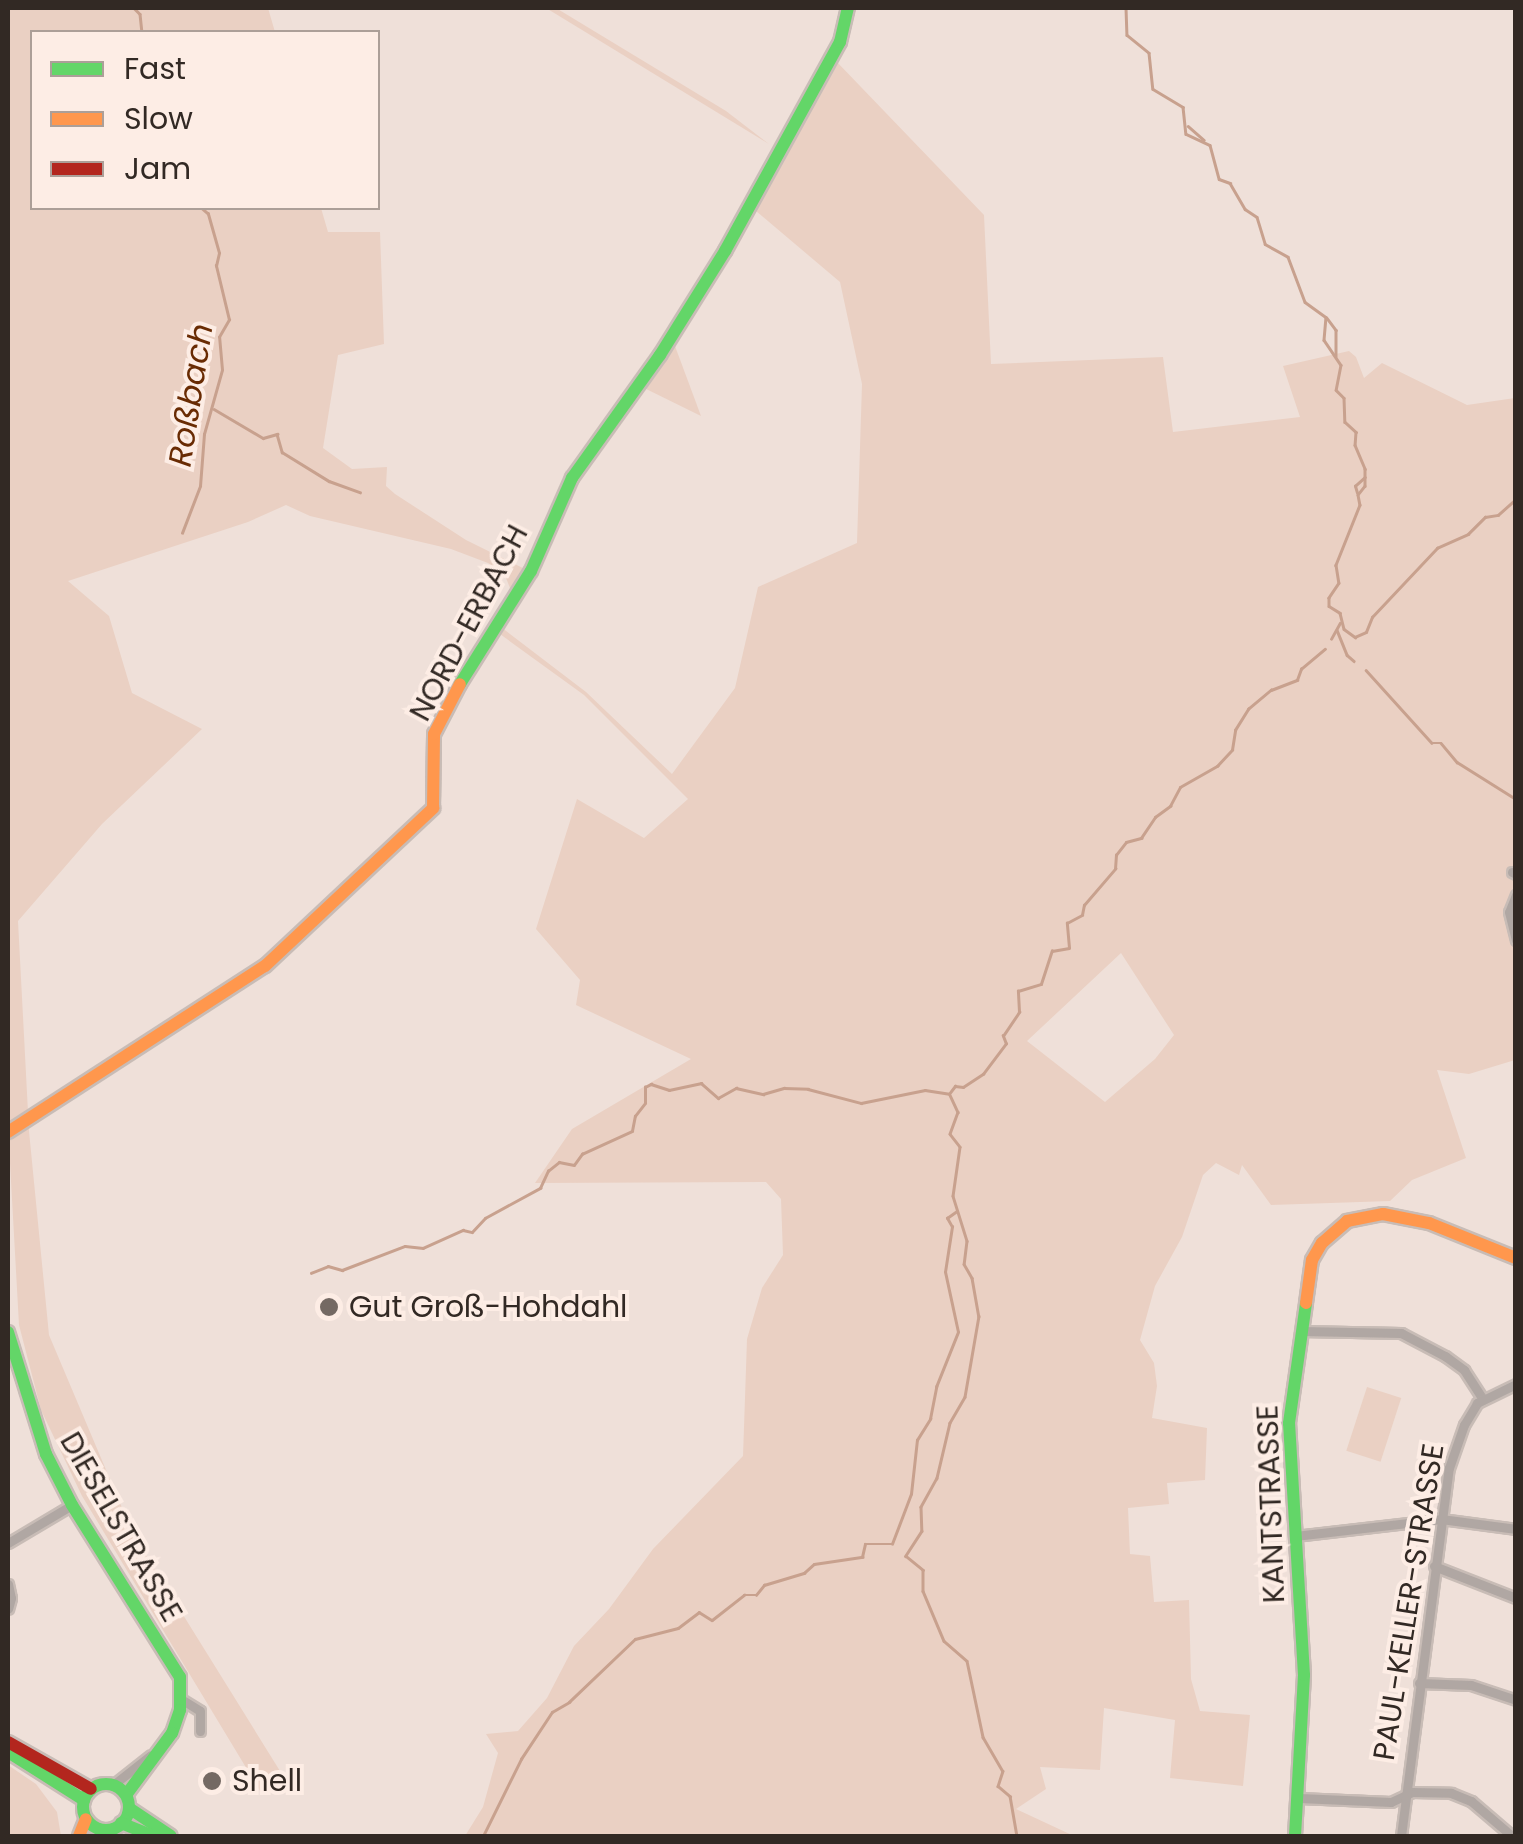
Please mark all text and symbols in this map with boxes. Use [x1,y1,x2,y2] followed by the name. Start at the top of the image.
[30,30,380,210] legend
[124,47,186,90] text: Fast
[124,97,193,140] text: Slow
[124,147,191,190] text: Jam
[161,321,221,469] water label: Roßbach
[402,519,536,727] street label: NORD-ERBACH
[349,1289,627,1325] place label: Gut Groß-Hohdahl
[318,1296,340,1318] marker: Gut Groß-Hohdahl
[1250,1404,1292,1604] street label: KANTSTRASSE
[52,1426,190,1628] street label: DIESELSTRASSE
[1366,1441,1452,1763] street label: PAUL-KELLER-STRASSE
[232,1763,302,1799] place label: Shell
[201,1770,223,1792] marker: Shell

